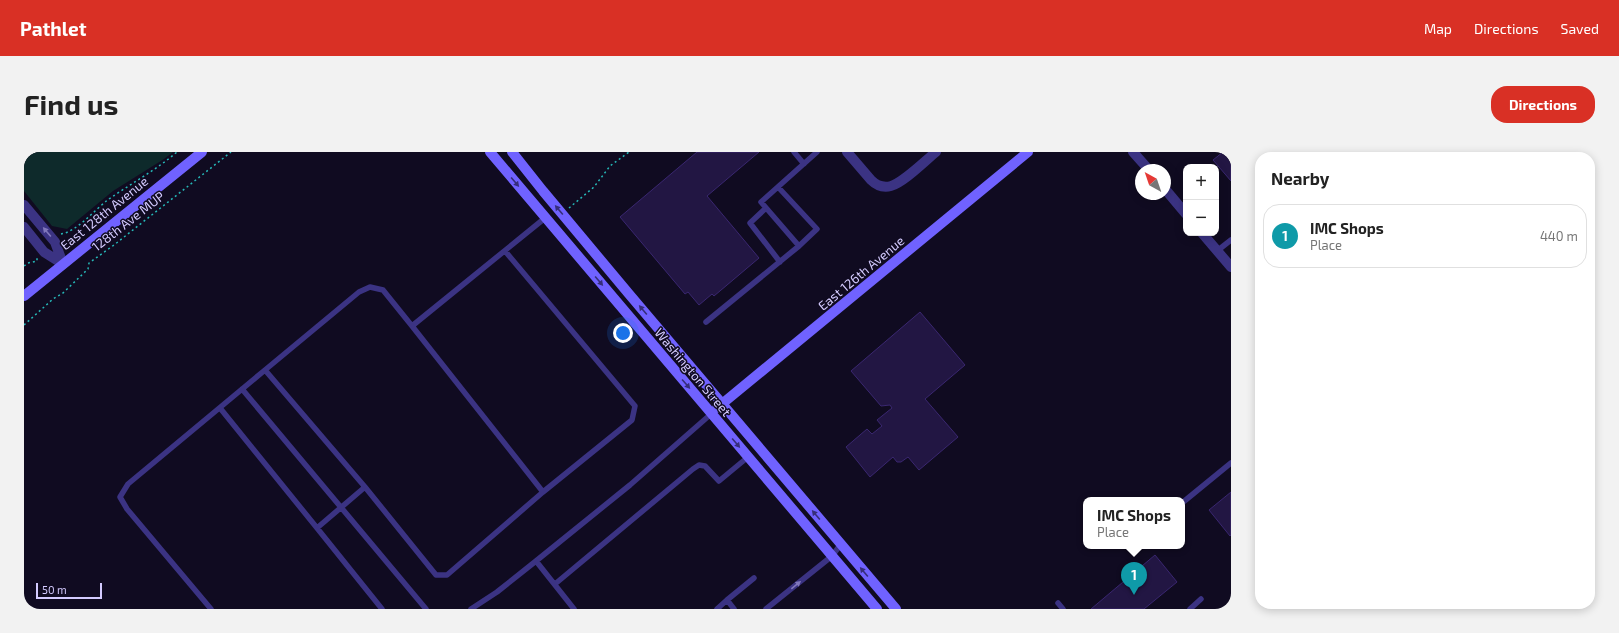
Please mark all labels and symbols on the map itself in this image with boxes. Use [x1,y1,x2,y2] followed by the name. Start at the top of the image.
[1135,164,1171,200] north arrow
[57,173,151,253] street label: East 128th Avenue
[511,176,520,187] one-way arrow
[89,187,168,254] street label: 128th Ave MUP
[555,205,564,216] one-way arrow
[43,227,52,238] one-way arrow
[815,232,907,314] street label: East 126th Avenue
[594,276,603,287] one-way arrow
[638,305,647,315] one-way arrow
[613,323,633,343] your location
[651,325,735,419] street label: Washington Street
[682,379,691,390] one-way arrow
[732,438,741,449] one-way arrow
[811,509,820,520] one-way arrow
[1121,562,1147,595] pin: 1
[860,566,869,577] one-way arrow
[791,580,802,589] one-way arrow
[36,581,102,600] scale bar

